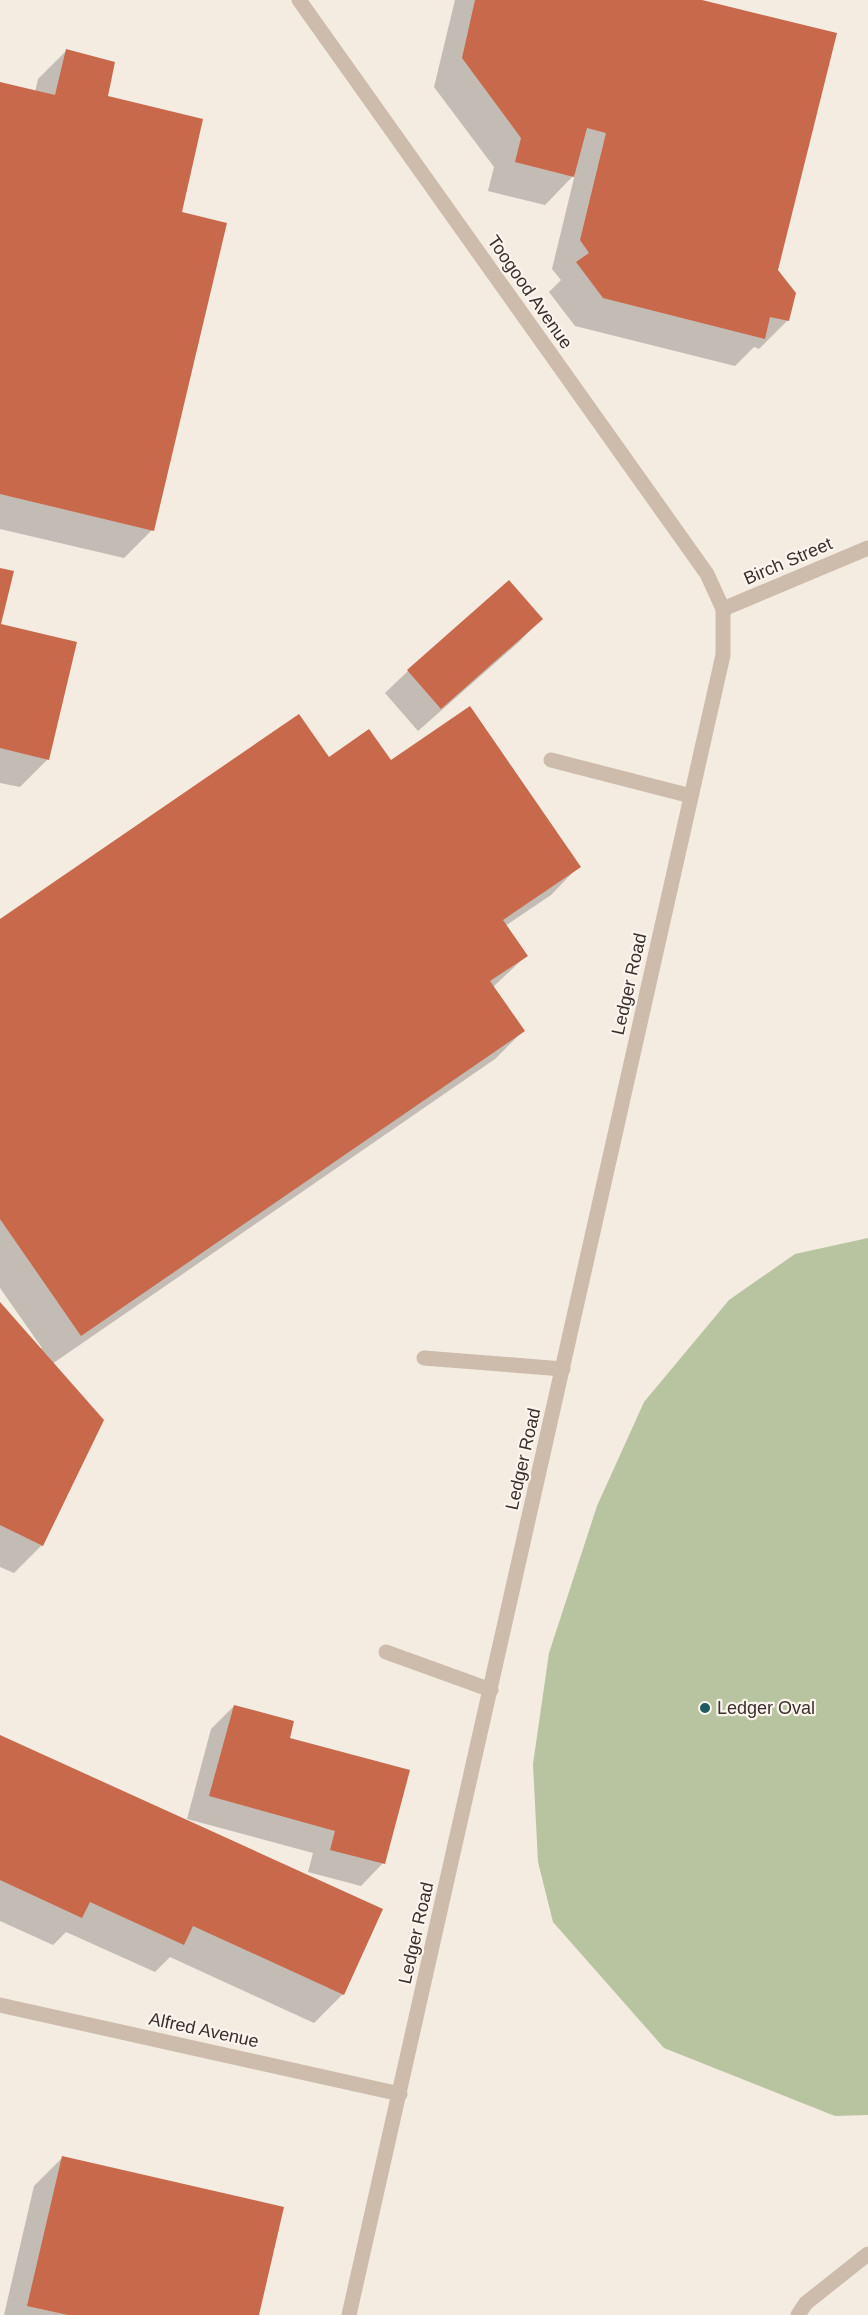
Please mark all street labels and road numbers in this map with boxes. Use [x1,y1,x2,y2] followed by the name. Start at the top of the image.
[483,231,577,353] street label: Toogood Avenue
[741,533,835,589] street label: Birch Street
[608,931,650,1037] street label: Ledger Road
[502,1406,544,1512] street label: Ledger Road
[395,1880,437,1986] street label: Ledger Road
[147,2009,261,2051] street label: Alfred Avenue

